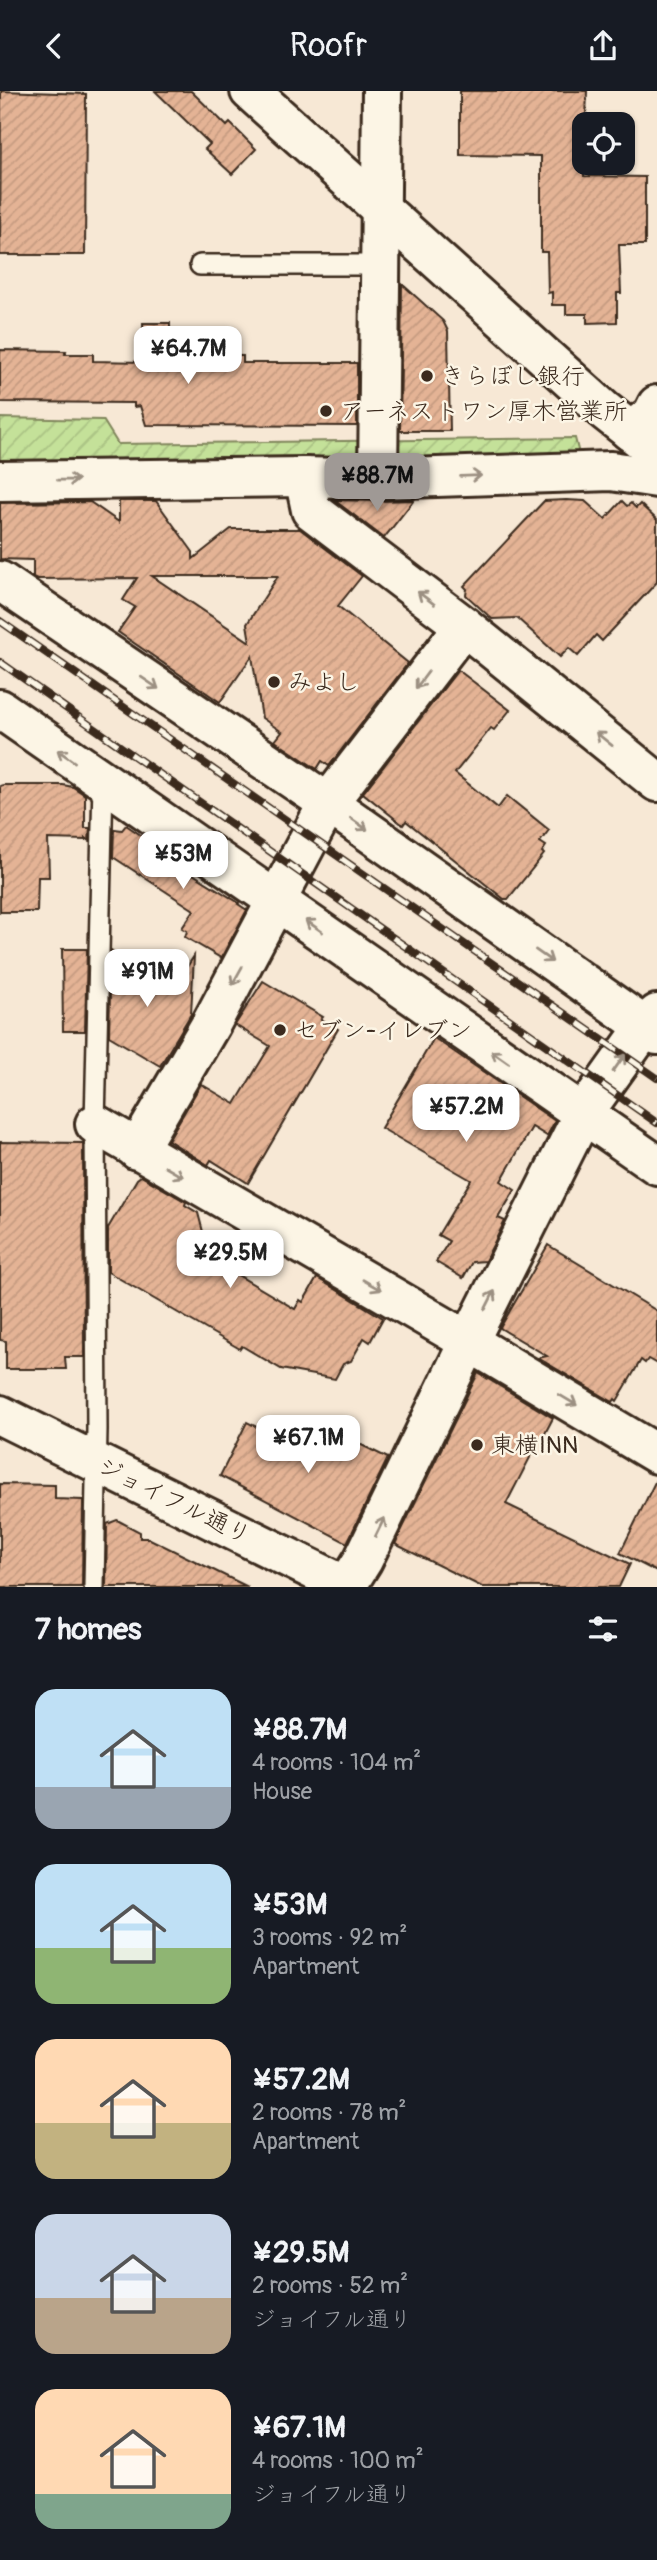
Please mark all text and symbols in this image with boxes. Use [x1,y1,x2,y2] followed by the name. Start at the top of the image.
[290,26,367,66] text: Roofr
[35,27,73,65] icon: back
[584,27,622,65] icon: share
[572,112,635,175] map controls
[572,112,635,175] button: locate
[131,327,245,386] pin: ¥64.7M
[150,334,226,363] text: ¥64.7M
[441,362,585,391] place label: きらぼし銀行
[419,368,435,384] marker: きらぼし銀行
[340,397,628,426] place label: アーネストワン厚木営業所
[318,403,334,419] marker: アーネストワン厚木営業所
[320,453,434,513] pin: ¥88.7M
[341,461,413,490] text: ¥88.7M
[459,469,482,482] one-way arrow
[56,473,79,487] one-way arrow
[417,590,436,605] one-way arrow
[288,668,360,697] place label: みよし
[415,670,430,689] one-way arrow
[266,674,282,690] marker: みよし
[140,676,159,690] one-way arrow
[595,732,613,747] one-way arrow
[57,748,76,763] one-way arrow
[349,817,368,831] one-way arrow
[142,831,224,891] pin: ¥53M
[154,839,212,868] text: ¥53M
[304,919,324,933] one-way arrow
[106,949,188,1009] pin: ¥91M
[534,949,553,963] one-way arrow
[120,957,174,986] text: ¥91M
[230,965,243,986] one-way arrow
[294,1016,472,1045] place label: セブン-イレブン
[272,1022,288,1038] marker: セブン-イレブン
[491,1050,510,1064] one-way arrow
[612,1054,626,1073] one-way arrow
[409,1084,523,1144] pin: ¥57.2M
[428,1092,504,1121] text: ¥57.2M
[164,1165,184,1179] one-way arrow
[173,1231,287,1290] pin: ¥29.5M
[193,1238,267,1267] text: ¥29.5M
[361,1278,381,1292] one-way arrow
[483,1290,497,1311] one-way arrow
[557,1393,577,1407] one-way arrow
[251,1415,365,1475] pin: ¥67.1M
[272,1423,344,1452] text: ¥67.1M
[491,1431,578,1460] place label: 東横INN
[469,1437,485,1453] marker: 東横INN
[93,1451,255,1551] street label: ジョイフル通り
[374,1516,387,1537] one-way arrow
[584,1610,622,1648] icon: filters
[35,1611,142,1648] text: 7 homes
[252,1711,347,1748] text: ¥88.7M
[91,1717,175,1801] icon: home
[252,1748,421,1777] text: 4 rooms · 104 m²
[252,1777,312,1806] text: House
[252,1886,327,1923] text: ¥53M
[91,1892,175,1976] icon: home
[252,1923,407,1952] text: 3 rooms · 92 m²
[252,1952,359,1981] text: Apartment
[252,2061,350,2098] text: ¥57.2M
[91,2067,175,2151] icon: home
[252,2098,406,2127] text: 2 rooms · 78 m²
[252,2127,359,2156] text: Apartment
[252,2234,349,2271] text: ¥29.5M
[91,2242,175,2326] icon: home
[252,2271,408,2300] text: 2 rooms · 52 m²
[252,2305,412,2334] text: ジョイフル通り
[252,2409,346,2446] text: ¥67.1M
[91,2417,175,2501] icon: home
[252,2446,424,2475] text: 4 rooms · 100 m²
[252,2480,412,2509] text: ジョイフル通り

